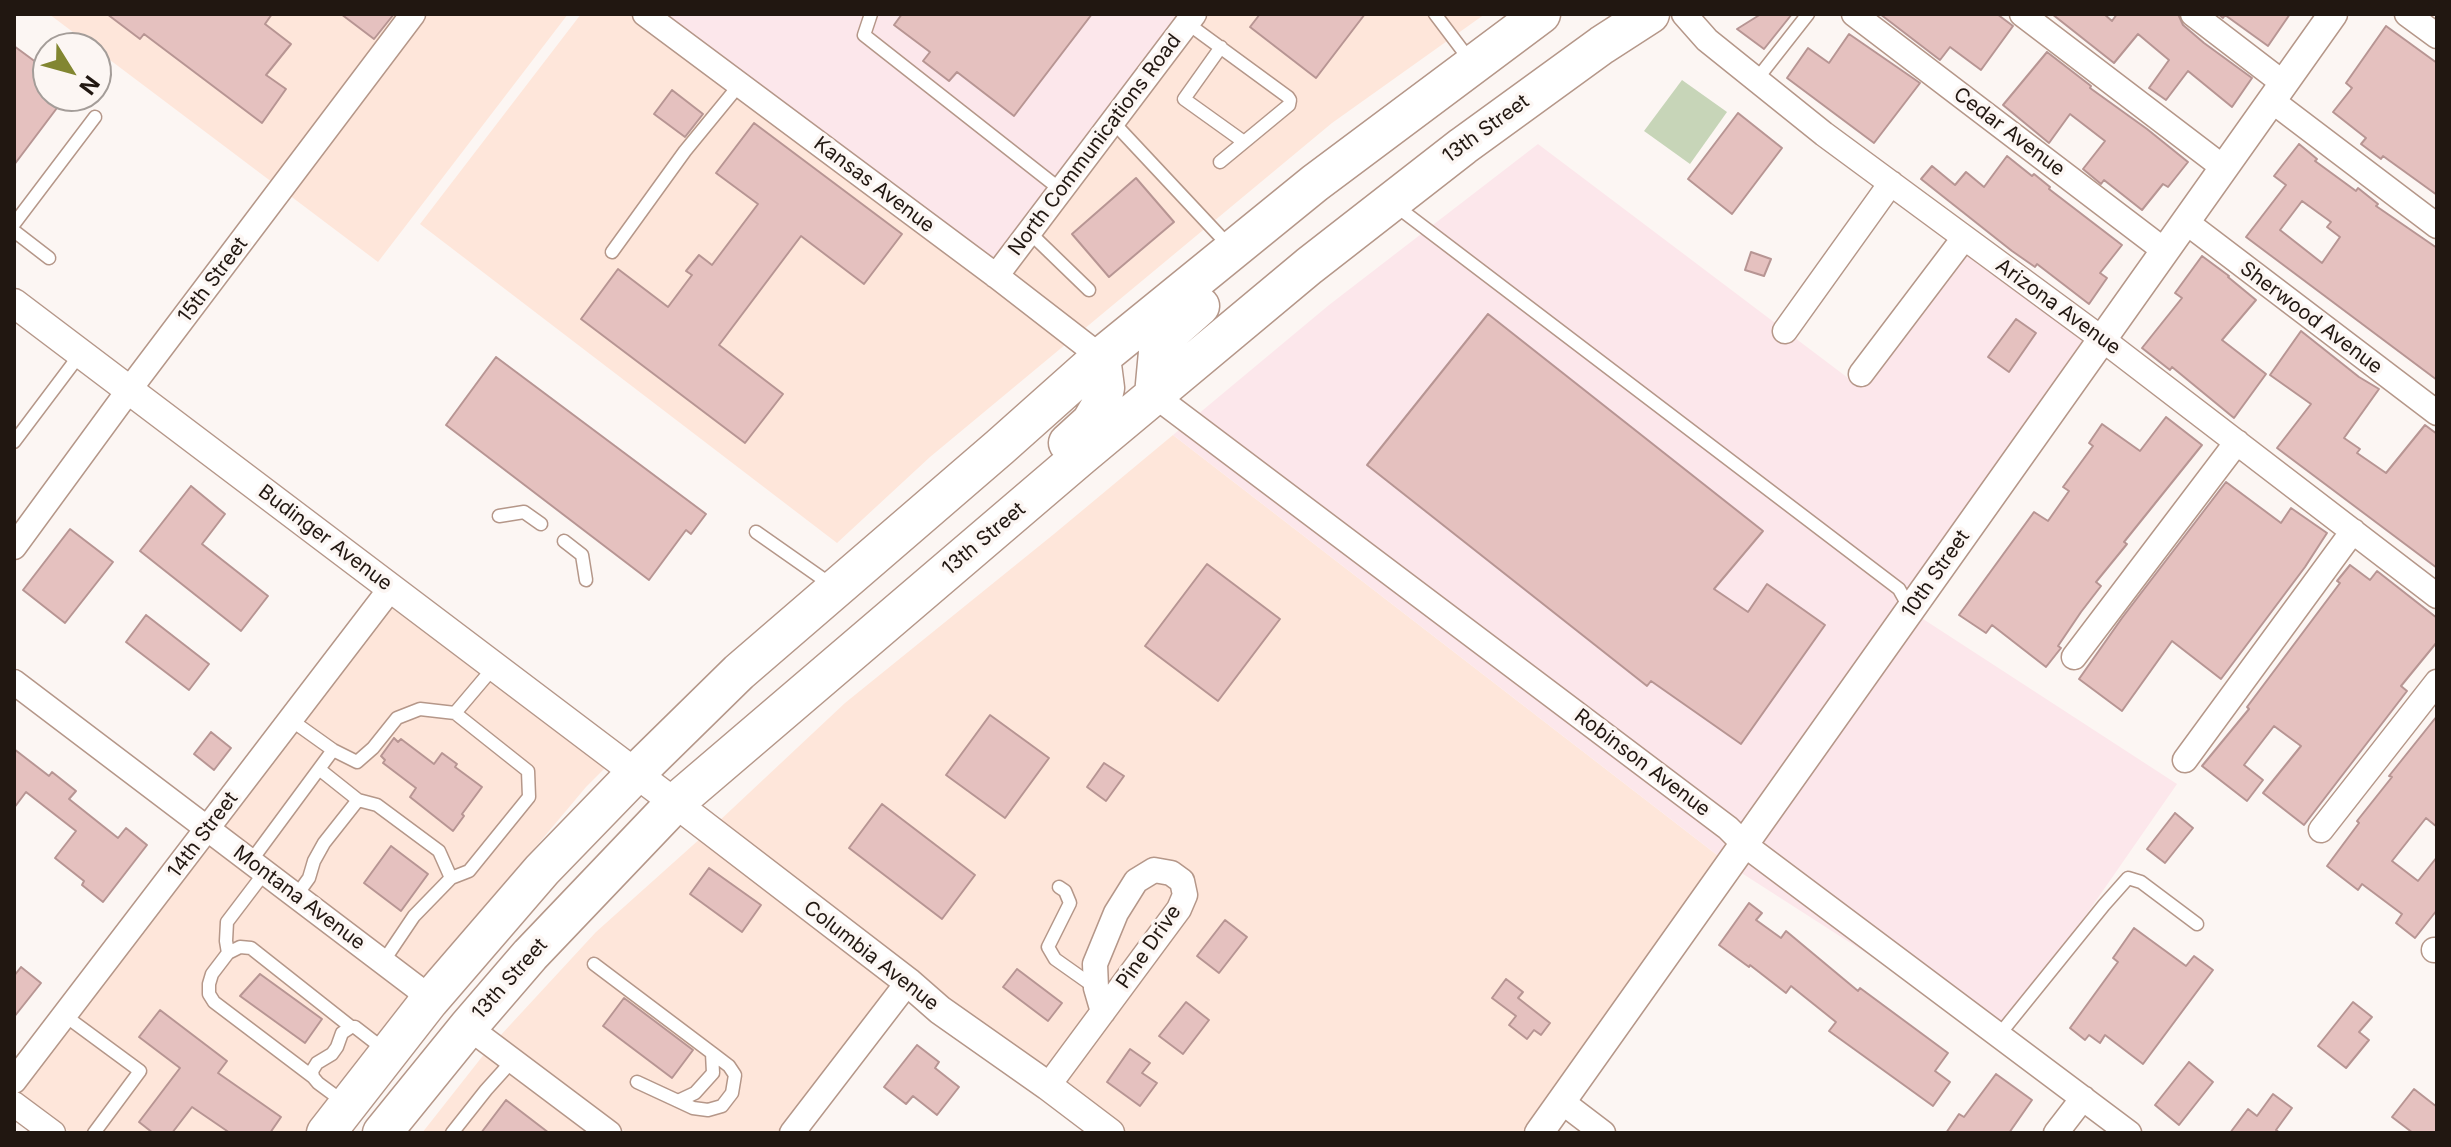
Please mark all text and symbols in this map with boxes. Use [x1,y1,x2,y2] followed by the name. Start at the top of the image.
[1004,29,1186,261] street label: North Communications Road
[32,32,112,112] north arrow
[74,71,105,100] text: N
[1949,82,2069,182] street label: Cedar Avenue
[1438,90,1534,168] street label: 13th Street
[809,132,939,238] street label: Kansas Avenue
[173,233,253,327] street label: 15th Street
[1991,254,2125,360] street label: Arizona Avenue
[2235,257,2387,379] street label: Sherwood Avenue
[253,480,397,596] street label: Budinger Avenue
[938,497,1030,581] street label: 13th Street
[1897,526,1975,622] street label: 10th Street
[1569,704,1715,822] street label: Robinson Avenue
[163,787,243,883] street label: 14th Street
[228,841,370,955] street label: Montana Avenue
[799,896,943,1016] street label: Columbia Avenue
[1112,901,1186,993] street label: Pine Drive
[467,933,553,1025] street label: 13th Street

